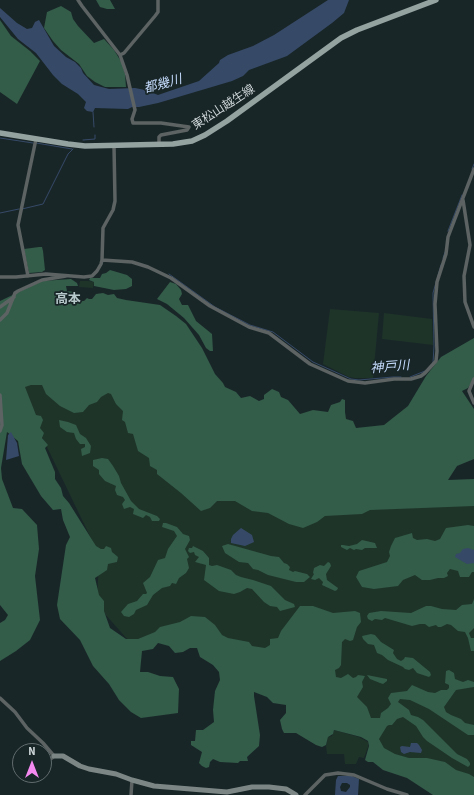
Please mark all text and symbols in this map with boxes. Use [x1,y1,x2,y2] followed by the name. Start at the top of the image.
[142,72,184,98] water label: 都幾川
[190,82,258,134] street label: 東松山越生線
[55,292,81,308] district label: 高本
[370,359,410,377] water label: 神戸川
[12,743,52,783] north arrow
[28,744,36,759] text: N

